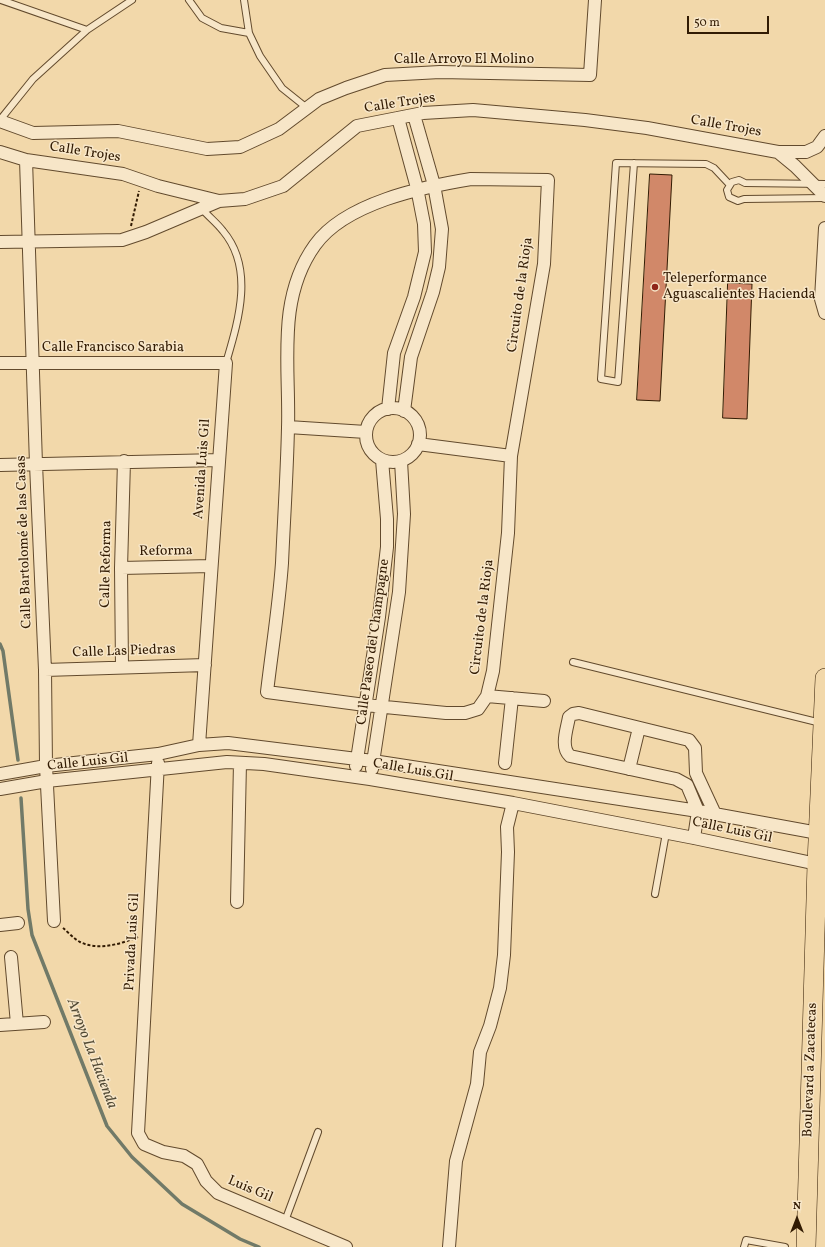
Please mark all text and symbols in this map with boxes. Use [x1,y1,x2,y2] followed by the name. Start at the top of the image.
[689,8,771,34] scale bar
[694,15,720,31] text: 50 m
[394,52,534,68] street label: Calle Arroyo El Molino
[363,90,437,118] street label: Calle Trojes
[689,113,763,141] street label: Calle Trojes
[48,139,122,167] street label: Calle Trojes
[505,236,537,354] street label: Circuito de la Rioja
[663,271,816,304] place label: Teleperformance Aguascalientes Hacienda
[650,282,660,292] marker: Teleperformance Aguascalientes Hacienda
[42,340,184,356] street label: Calle Francisco Sarabia
[191,418,215,520] street label: Avenida Luis Gil
[14,455,36,629] street label: Calle Bartolomé de las Casas
[98,520,116,608] street label: Calle Reforma
[139,543,193,561] street label: Reforma
[354,558,394,726] street label: Calle Paseo del Champagne
[468,558,498,676] street label: Circuito de la Rioja
[72,642,176,662] street label: Calle Las Piedras
[47,750,129,776] street label: Calle Luis Gil
[372,756,454,786] street label: Calle Luis Gil
[690,814,774,848] street label: Calle Luis Gil
[122,893,144,991] street label: Privada Luis Gil
[62,996,120,1112] water label: Arroyo La Hacienda
[800,1002,822,1138] street label: Boulevard a Zacatecas
[225,1173,275,1207] street label: Luis Gil
[777,1199,817,1239] north arrow
[793,1199,801,1214] text: N

